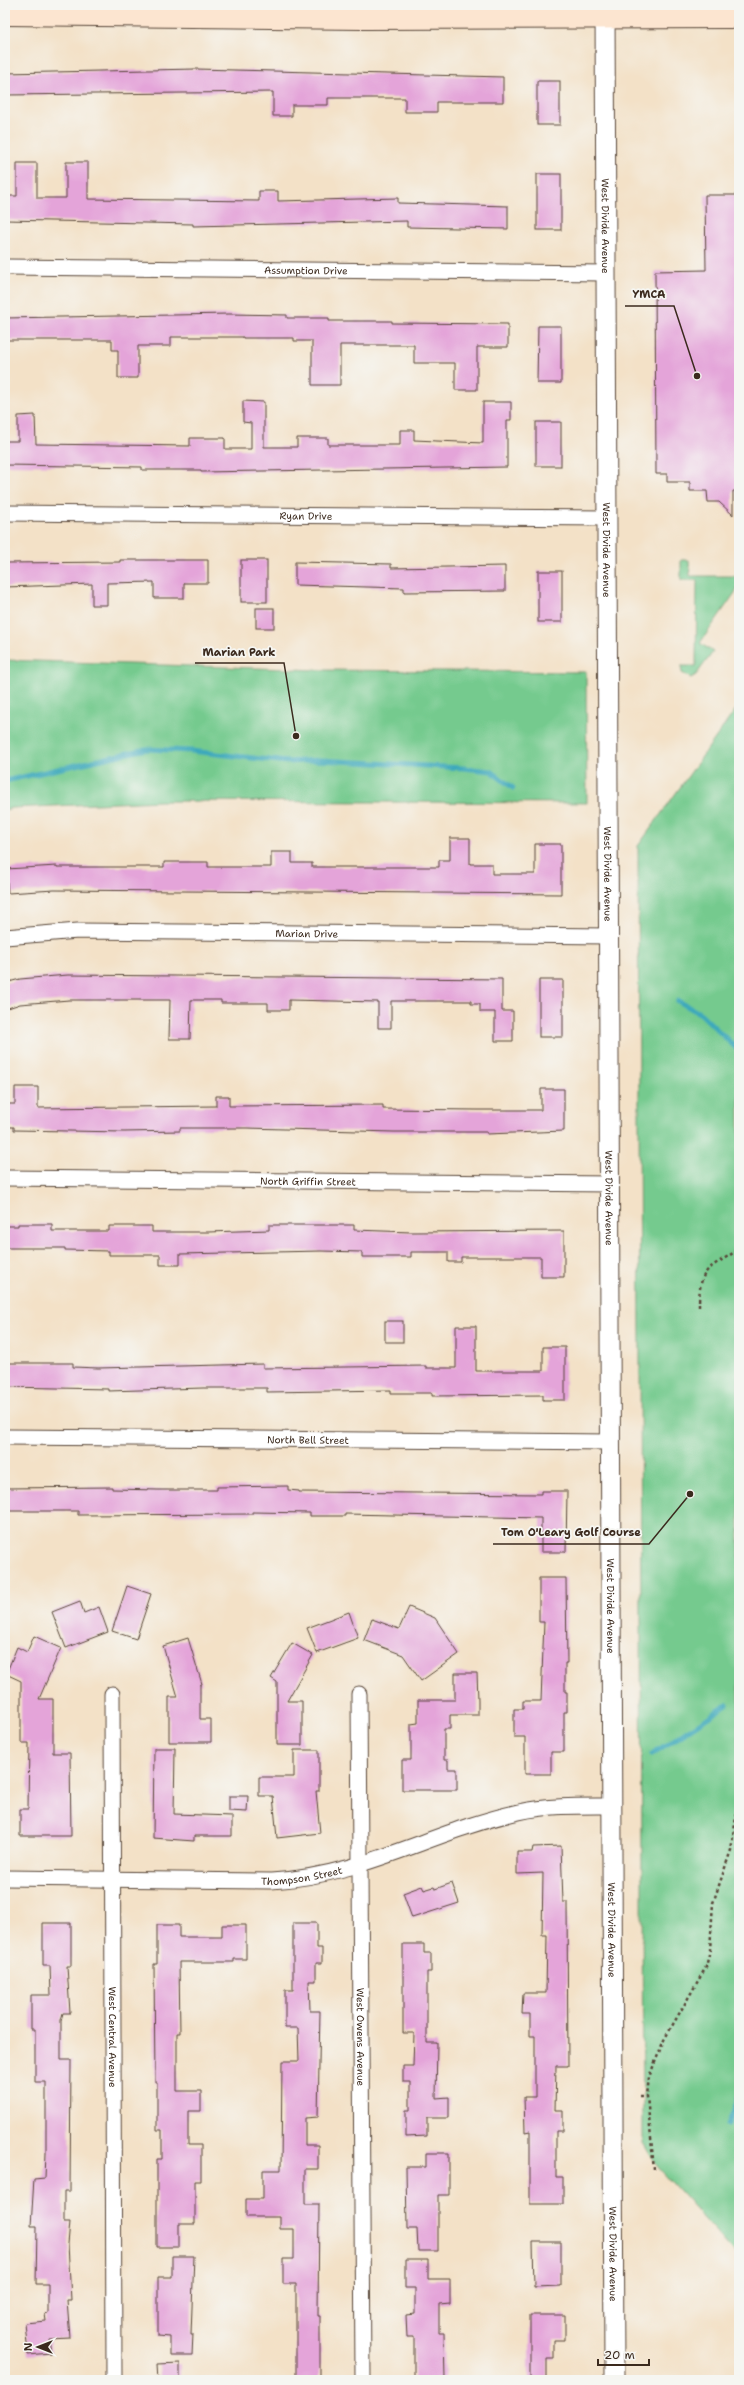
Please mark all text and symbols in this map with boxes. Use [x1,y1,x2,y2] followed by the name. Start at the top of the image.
[599,178,612,274] street label: West Divide Avenue
[264,264,348,277] street label: Assumption Drive
[625,283,674,306] callout: YMCA
[632,287,666,302] text: YMCA
[600,502,613,598] street label: West Divide Avenue
[280,509,333,523] street label: Ryan Drive
[195,640,284,663] callout: Marian Park
[202,645,276,660] text: Marian Park
[601,826,614,922] street label: West Divide Avenue
[275,927,339,940] street label: Marian Drive
[602,1150,616,1246] street label: West Divide Avenue
[260,1175,356,1188] street label: North Griffin Street
[267,1433,349,1447] street label: North Bell Street
[493,1521,649,1544] callout: Tom O'Leary Golf Course
[501,1525,641,1540] text: Tom O'Leary Golf Course
[604,1558,617,1654] street label: West Divide Avenue
[261,1864,344,1888] street label: Thompson Street
[605,1882,618,1978] street label: West Divide Avenue
[106,1986,119,2088] street label: West Central Avenue
[354,1988,367,2087] street label: West Owens Avenue
[606,2206,620,2302] street label: West Divide Avenue
[18,2327,58,2367] north arrow
[598,2341,649,2367] scale bar
[21,2342,36,2351] text: N
[604,2347,635,2363] text: 20 m

